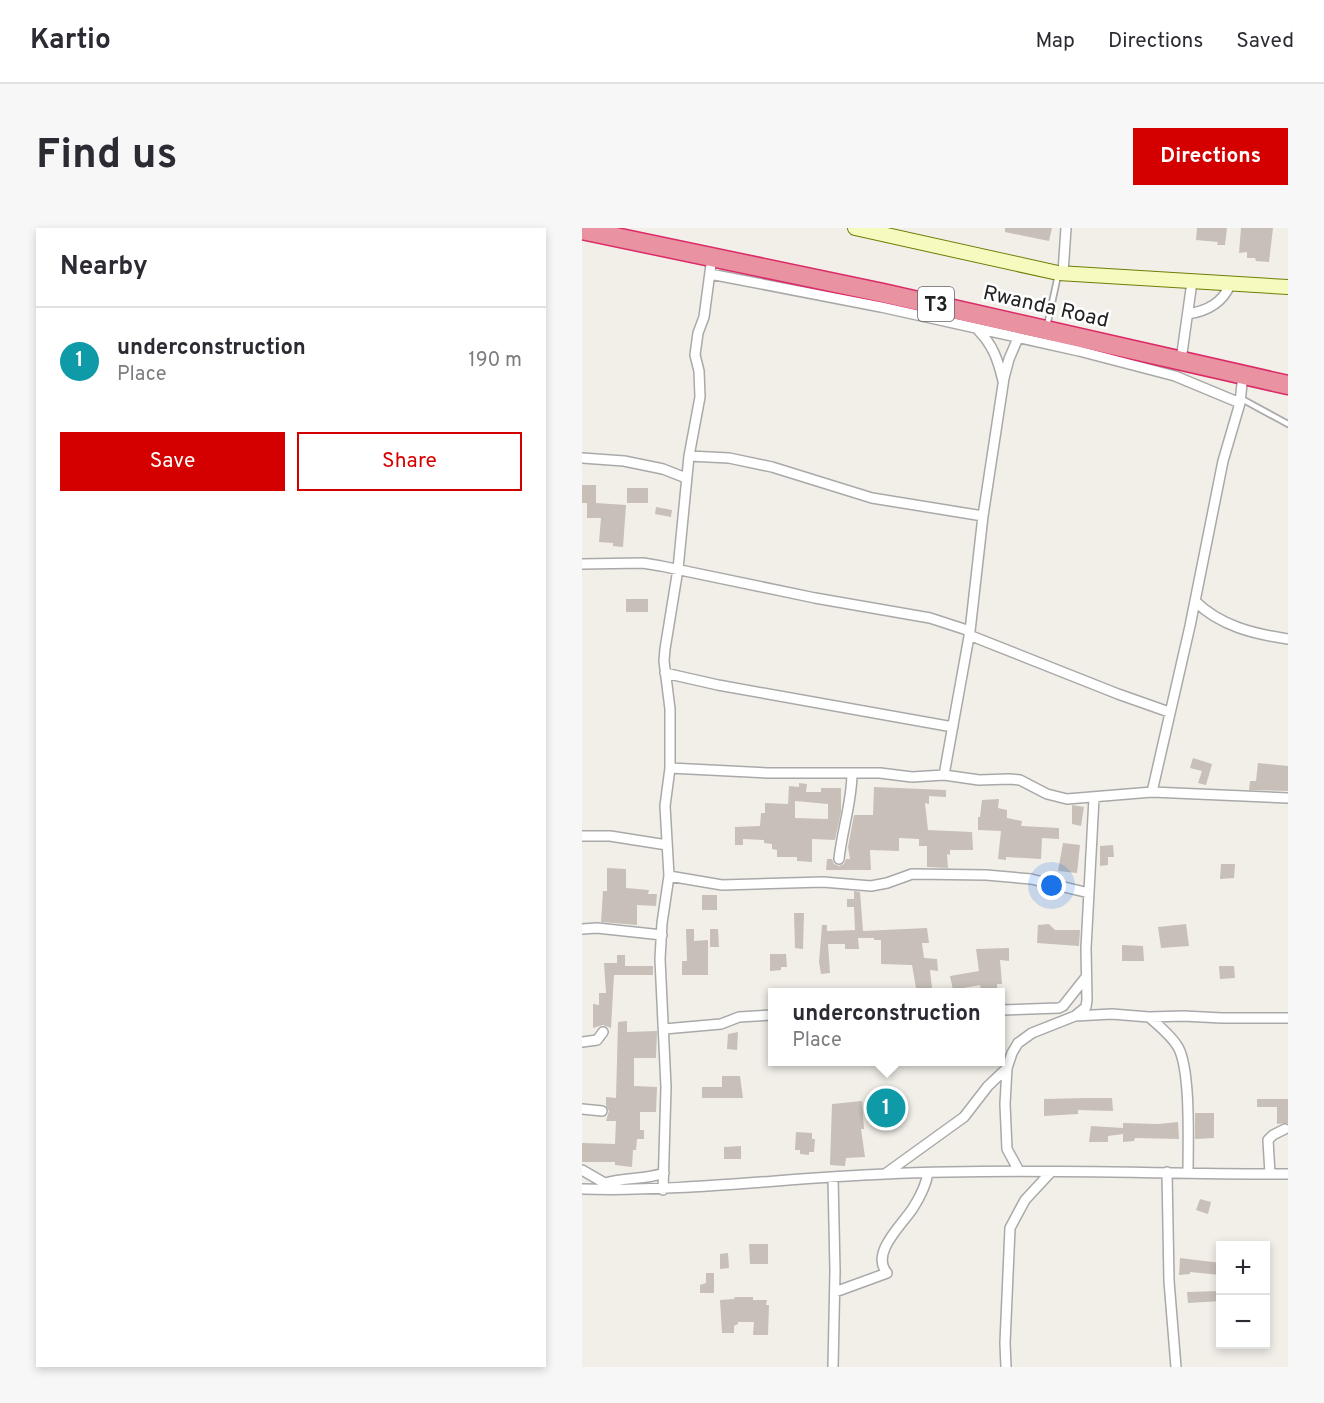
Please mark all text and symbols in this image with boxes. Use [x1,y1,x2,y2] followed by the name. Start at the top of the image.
[30,23,111,59] text: Kartio
[1035,28,1075,55] text: Map
[1108,28,1203,55] text: Directions
[1236,28,1294,55] text: Saved
[1133,128,1288,185] button: Directions
[36,130,177,183] text: Find us
[60,251,148,284] text: Nearby
[980,280,1111,335] street label: Rwanda Road
[918,287,954,321] road number: T3
[117,335,306,362] text: underconstruction
[76,348,84,374] text: 1
[468,348,522,374] text: 190 m
[117,362,167,388] text: Place
[60,432,285,491] button: Save
[297,432,522,491] button: Share
[1037,871,1066,900] your location
[768,988,1005,1066] popup
[792,1001,981,1028] text: underconstruction
[792,1028,842,1054] text: Place
[866,1086,906,1130] pin: 1
[1216,1241,1270,1349] map controls
[1216,1241,1270,1295] button: +
[1216,1295,1270,1349] button: −

